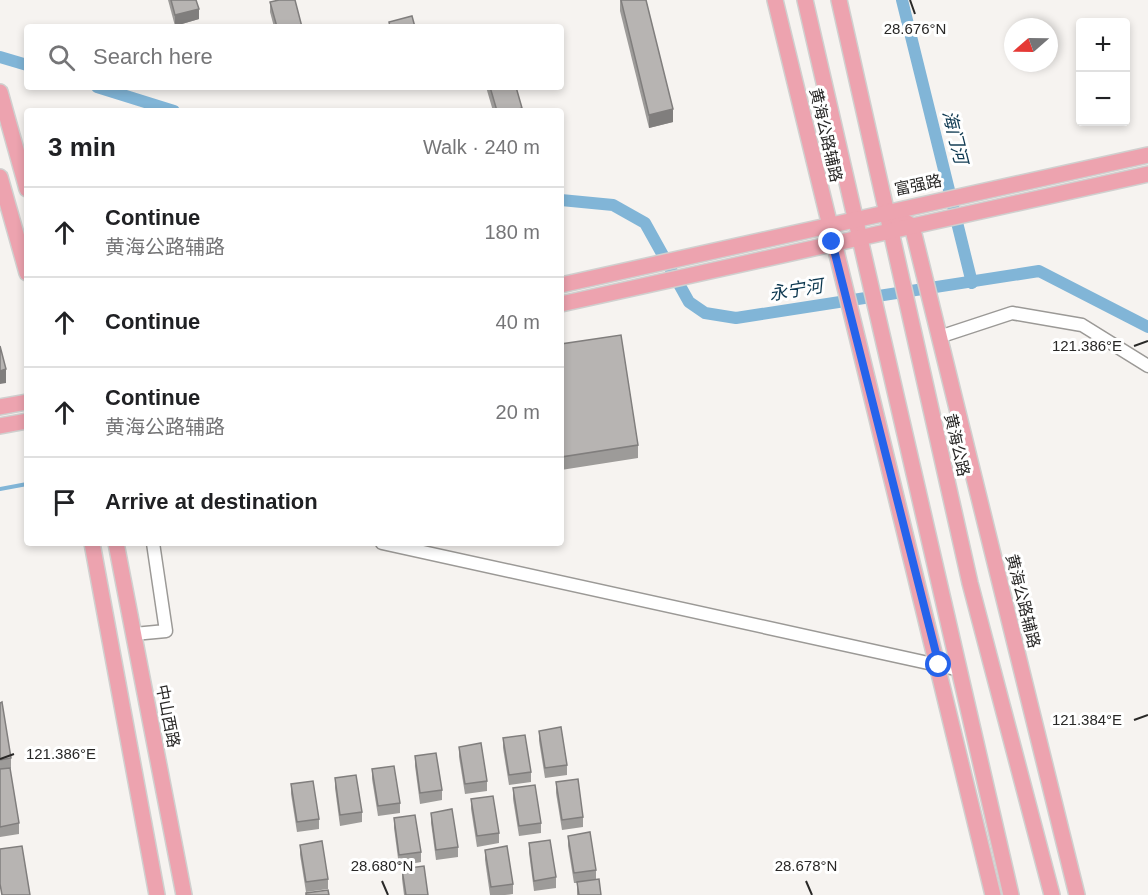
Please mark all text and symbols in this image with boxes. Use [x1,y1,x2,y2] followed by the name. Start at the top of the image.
[1004,18,1058,72] north arrow
[1076,18,1130,126] map controls
[1076,18,1130,72] button: +
[884,20,946,37] text: 28.676°N
[24,24,564,90] search box
[45,41,78,74] icon: search
[93,44,213,69] text: Search here
[1076,72,1130,126] button: −
[807,86,845,184] street label: 黄海公路辅路
[939,108,972,169] water label: 海门河
[48,132,116,162] text: 3 min
[423,136,540,158] text: Walk · 240 m
[893,172,943,198] street label: 富强路
[105,205,200,230] text: Continue
[48,216,81,249] icon: ahead
[484,221,540,243] text: 180 m
[818,228,844,254] route end
[105,236,225,258] text: 黄海公路辅路
[768,275,827,304] water label: 永宁河
[48,306,81,339] icon: ahead
[105,309,200,334] text: Continue
[496,311,540,333] text: 40 m
[1052,337,1122,354] text: 121.386°E
[105,385,200,410] text: Continue
[48,396,81,429] icon: ahead
[496,401,540,423] text: 20 m
[942,412,972,478] street label: 黄海公路
[105,416,225,438] text: 黄海公路辅路
[48,486,81,519] icon: arrive
[105,489,318,514] text: Arrive at destination
[1003,552,1043,650] street label: 黄海公路辅路
[925,651,951,677] route start
[154,683,182,749] street label: 中山西路
[1052,711,1122,728] text: 121.384°E
[26,745,96,762] text: 121.386°E
[351,857,413,874] text: 28.680°N
[775,857,837,874] text: 28.678°N

